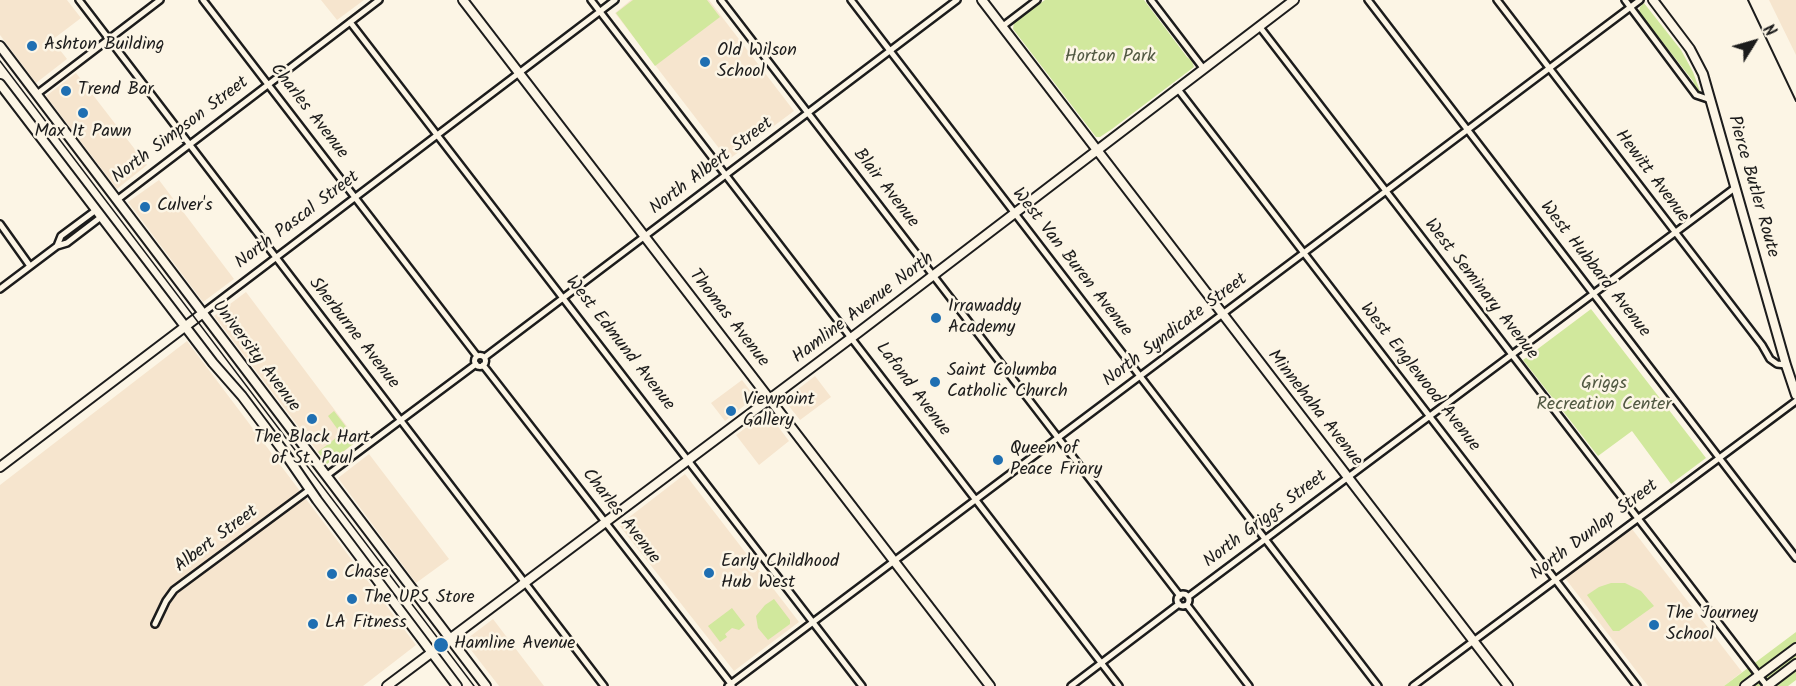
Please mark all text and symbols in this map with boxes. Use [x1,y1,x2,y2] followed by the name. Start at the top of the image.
[1724,12,1784,72] north arrow
[1756,19,1782,42] text: N
[44,35,164,57] place label: Ashton Building
[25,39,39,53] marker: Ashton Building
[717,41,797,84] place label: Old Wilson School
[1065,47,1155,69] park label: Horton Park
[698,55,712,69] marker: Old Wilson School
[264,60,352,164] street label: Charles Avenue
[109,73,253,189] street label: North Simpson Street
[78,80,153,102] place label: Trend Bar
[59,84,73,98] marker: Trend Bar
[76,106,90,120] marker: Max It Pawn
[646,114,778,220] street label: North Albert Street
[1721,114,1783,260] street label: Pierce Butler Route
[34,122,132,144] place label: Max It Pawn
[1609,126,1693,228] street label: Hewitt Avenue
[847,145,923,233] street label: Blair Avenue
[232,167,364,275] street label: North Pascal Street
[1006,184,1136,342] street label: West Van Buren Avenue
[157,196,213,218] place label: Culver's
[1534,197,1654,343] street label: West Hubbard Avenue
[138,200,152,214] marker: Culver's
[1418,215,1542,365] street label: West Seminary Avenue
[789,249,939,369] street label: Hamline Avenue North
[683,266,773,372] street label: Thomas Avenue
[1099,270,1253,392] street label: North Syndicate Street
[560,272,678,416] street label: West Edmund Avenue
[303,274,403,394] street label: Sherburne Avenue
[206,297,304,417] street label: University Avenue
[948,297,1021,340] place label: Irrawaddy Academy
[1354,299,1484,457] street label: West Englewood Avenue
[929,311,943,325] marker: Irrawaddy Academy
[870,339,954,441] street label: Lafond Avenue
[1262,346,1366,472] street label: Minnehaha Avenue
[947,361,1068,404] place label: Saint Columba Catholic Church
[1537,374,1671,416] park label: Griggs Recreation Center
[928,375,942,389] marker: Saint Columba Catholic Church
[743,390,815,432] place label: Viewpoint Gallery
[724,404,738,418] marker: Viewpoint Gallery
[305,412,319,426] marker: The Black Hart of St. Paul
[254,428,370,470] place label: The Black Hart of St. Paul
[1010,439,1102,482] place label: Queen of Peace Friary
[991,453,1005,467] marker: Queen of Peace Friary
[576,465,664,569] street label: Charles Avenue
[1200,467,1332,573] street label: North Griggs Street
[1527,476,1663,586] street label: North Dunlap Street
[171,502,263,578] street label: Albert Street
[721,552,839,594] place label: Early Childhood Hub West
[344,563,389,585] place label: Chase
[702,566,716,580] marker: Early Childhood Hub West
[325,567,339,581] marker: Chase
[364,588,475,610] place label: The UPS Store
[345,592,359,606] marker: The UPS Store
[1666,604,1758,646] place label: The Journey School
[325,613,407,635] place label: LA Fitness
[306,617,320,631] marker: LA Fitness
[1647,618,1661,632] marker: The Journey School
[454,634,575,656] place label: Hamline Avenue
[432,636,450,654] marker: Hamline Avenue

